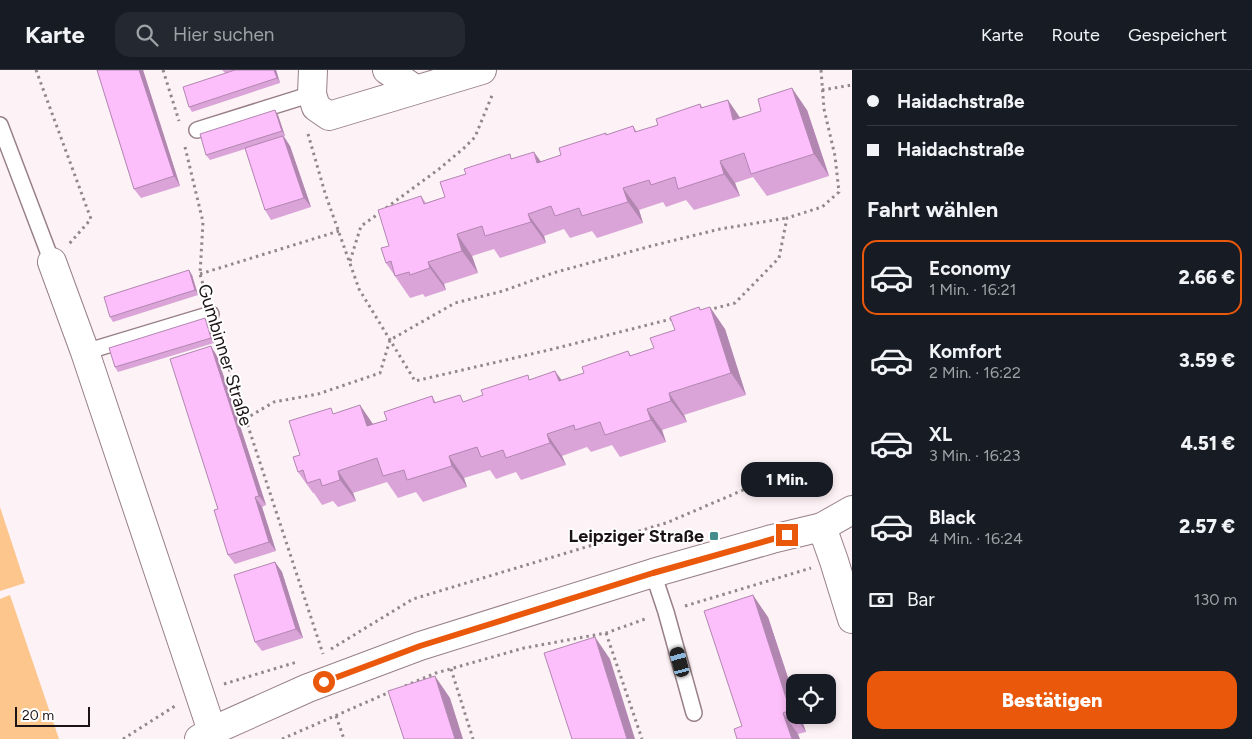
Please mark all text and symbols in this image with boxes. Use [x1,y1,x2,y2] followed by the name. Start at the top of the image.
[115,12,465,57] search box
[25,20,85,49] text: Karte
[133,21,161,49] icon: search
[173,23,274,46] text: Hier suchen
[981,24,1024,46] text: Karte
[1052,24,1100,46] text: Route
[1128,24,1227,46] text: Gespeichert
[897,90,1025,113] text: Haidachstraße
[897,138,1025,161] text: Haidachstraße
[867,196,998,223] text: Fahrt wählen
[869,255,914,300] icon: car
[929,257,1011,280] text: Economy
[1179,266,1235,289] text: 2.66 €
[929,280,1016,299] text: 1 Min. · 16:21
[193,281,257,429] street label: Gumbinner Straße
[869,338,914,383] icon: car
[929,340,1002,363] text: Komfort
[1179,349,1235,372] text: 3.59 €
[929,363,1021,382] text: 2 Min. · 16:22
[869,421,914,466] icon: car
[929,423,952,446] text: XL
[1181,432,1235,455] text: 4.51 €
[929,446,1021,465] text: 3 Min. · 16:23
[741,462,833,498] callout: 1 Min.
[766,470,808,489] text: 1 Min.
[869,504,914,549] icon: car
[929,506,976,529] text: Black
[1179,515,1235,538] text: 2.57 €
[776,524,798,546] route end
[569,525,704,547] place label: Leipziger Straße
[929,529,1023,548] text: 4 Min. · 16:24
[708,530,720,542] marker: Leipziger Straße
[867,586,895,614] icon: cash
[907,588,935,611] text: Bar
[1194,590,1237,609] text: 130 m
[668,646,691,678] car
[313,671,335,693] route start
[867,671,1237,729] button: Bestätigen
[786,674,836,724] map controls
[786,674,836,724] button: locate
[15,704,90,727] scale bar
[22,707,54,724] text: 20 m

